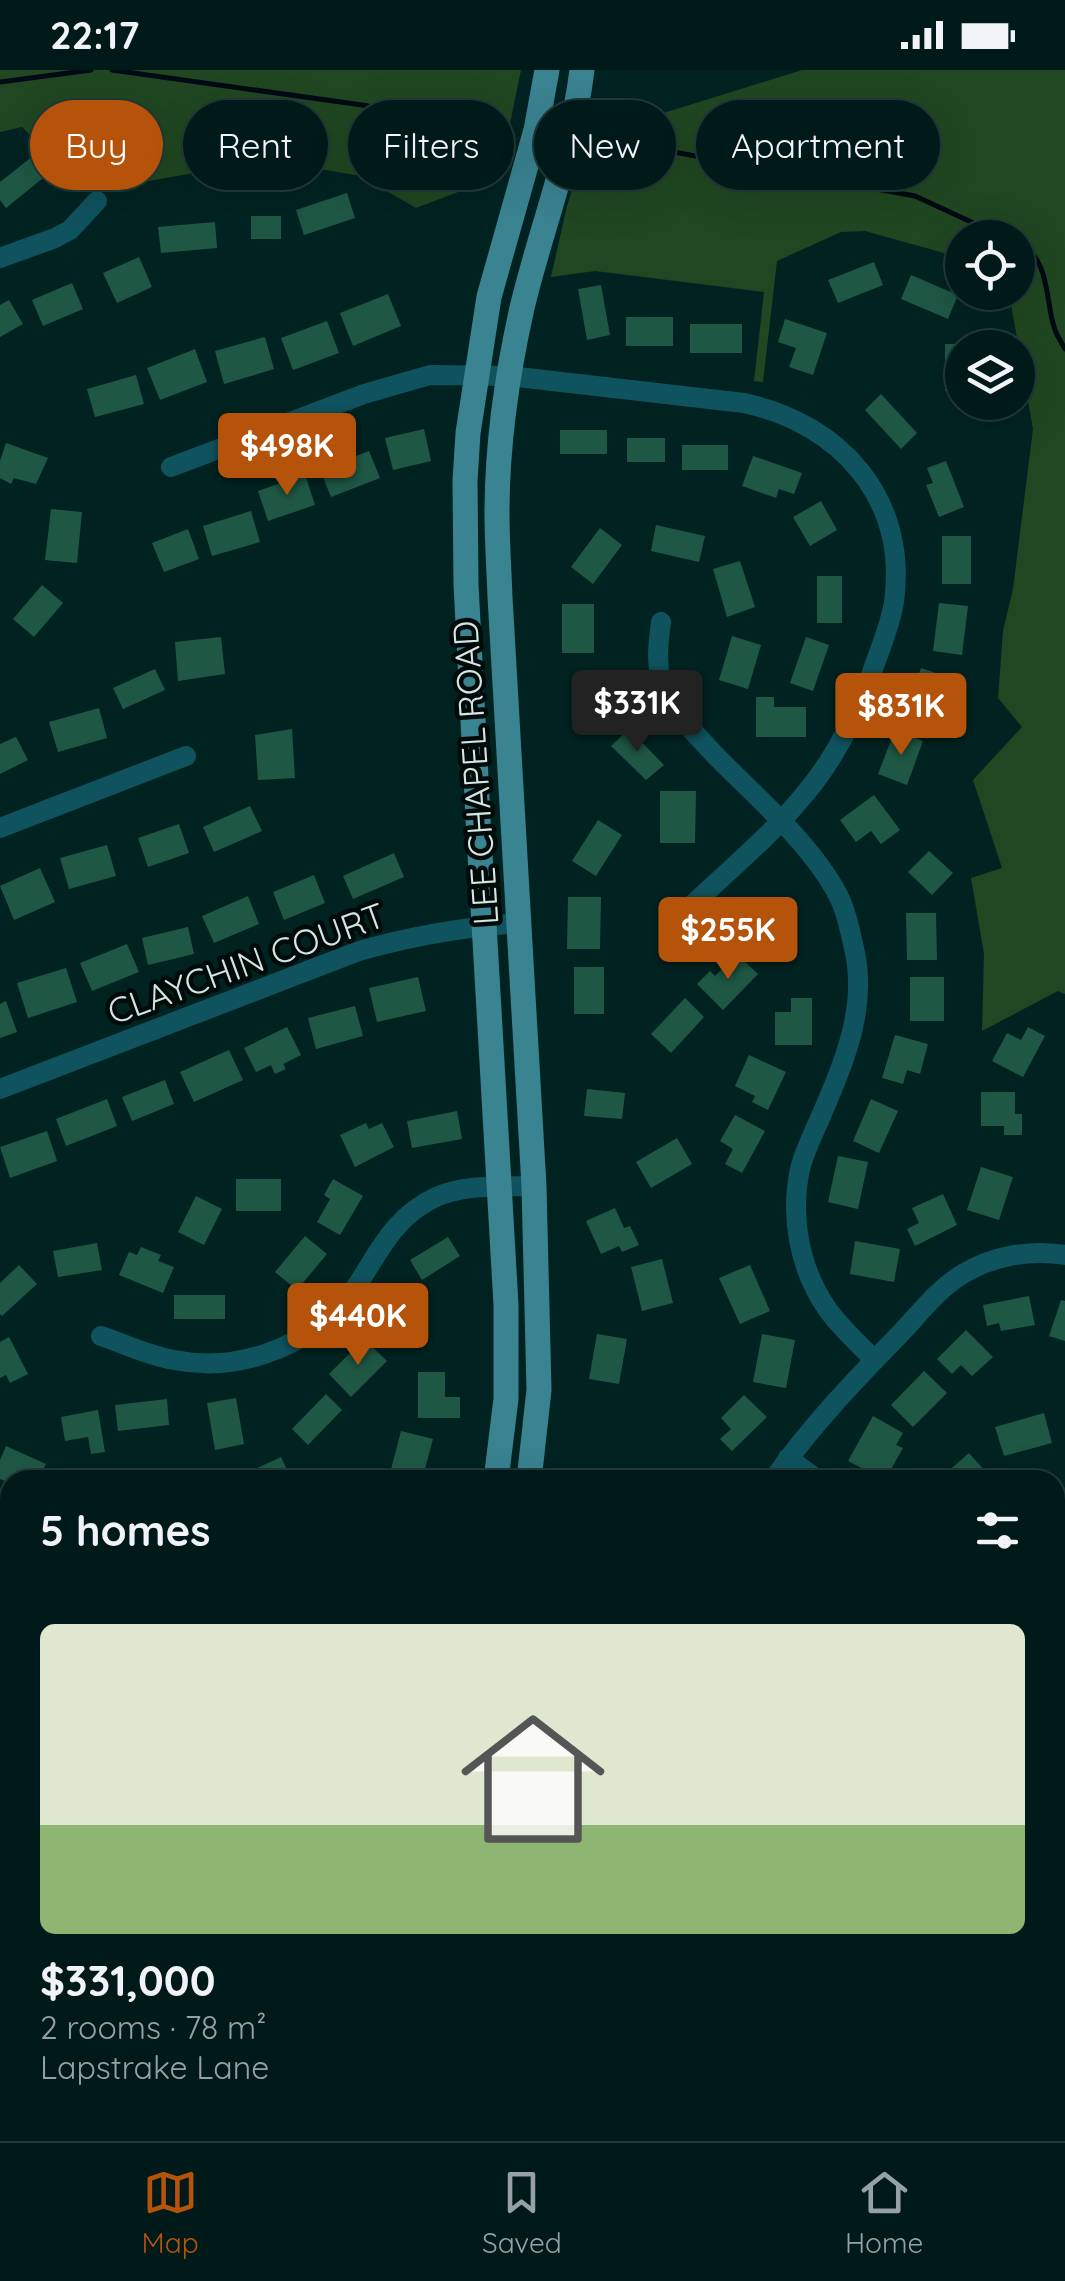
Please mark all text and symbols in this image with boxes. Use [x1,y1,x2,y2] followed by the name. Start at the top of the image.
[50,11,139,59] text: 22:17
[30,100,163,190] chip: Buy
[183,100,328,190] chip: Rent
[348,100,514,190] chip: Filters
[534,100,676,190] chip: New
[696,100,940,190] chip: Apartment
[945,220,1035,420] map controls
[945,220,1035,310] button: locate
[945,330,1035,420] button: layers
[217,413,357,498] pin: $498K
[240,425,334,465] text: $498K
[442,619,508,927] street label: LEE CHAPEL ROAD
[567,670,707,755] pin: $331K
[831,673,971,758] pin: $831K
[594,682,680,722] text: $331K
[857,685,945,725] text: $831K
[101,892,391,1034] street label: CLAYCHIN COURT
[658,897,798,982] pin: $255K
[680,909,776,949] text: $255K
[288,1283,428,1368] pin: $440K
[309,1295,407,1335] text: $440K
[970,1503,1025,1558] icon: filters
[40,1504,211,1557] text: 5 homes
[443,1689,623,1869] icon: home
[40,1954,215,2007] text: $331,000
[40,2007,266,2047] text: 2 rooms · 78 m²
[40,2047,269,2087] text: Lapstrake Lane
[142,2165,199,2260] tab: Map
[482,2165,562,2260] tab: Saved
[845,2165,923,2260] tab: Home

